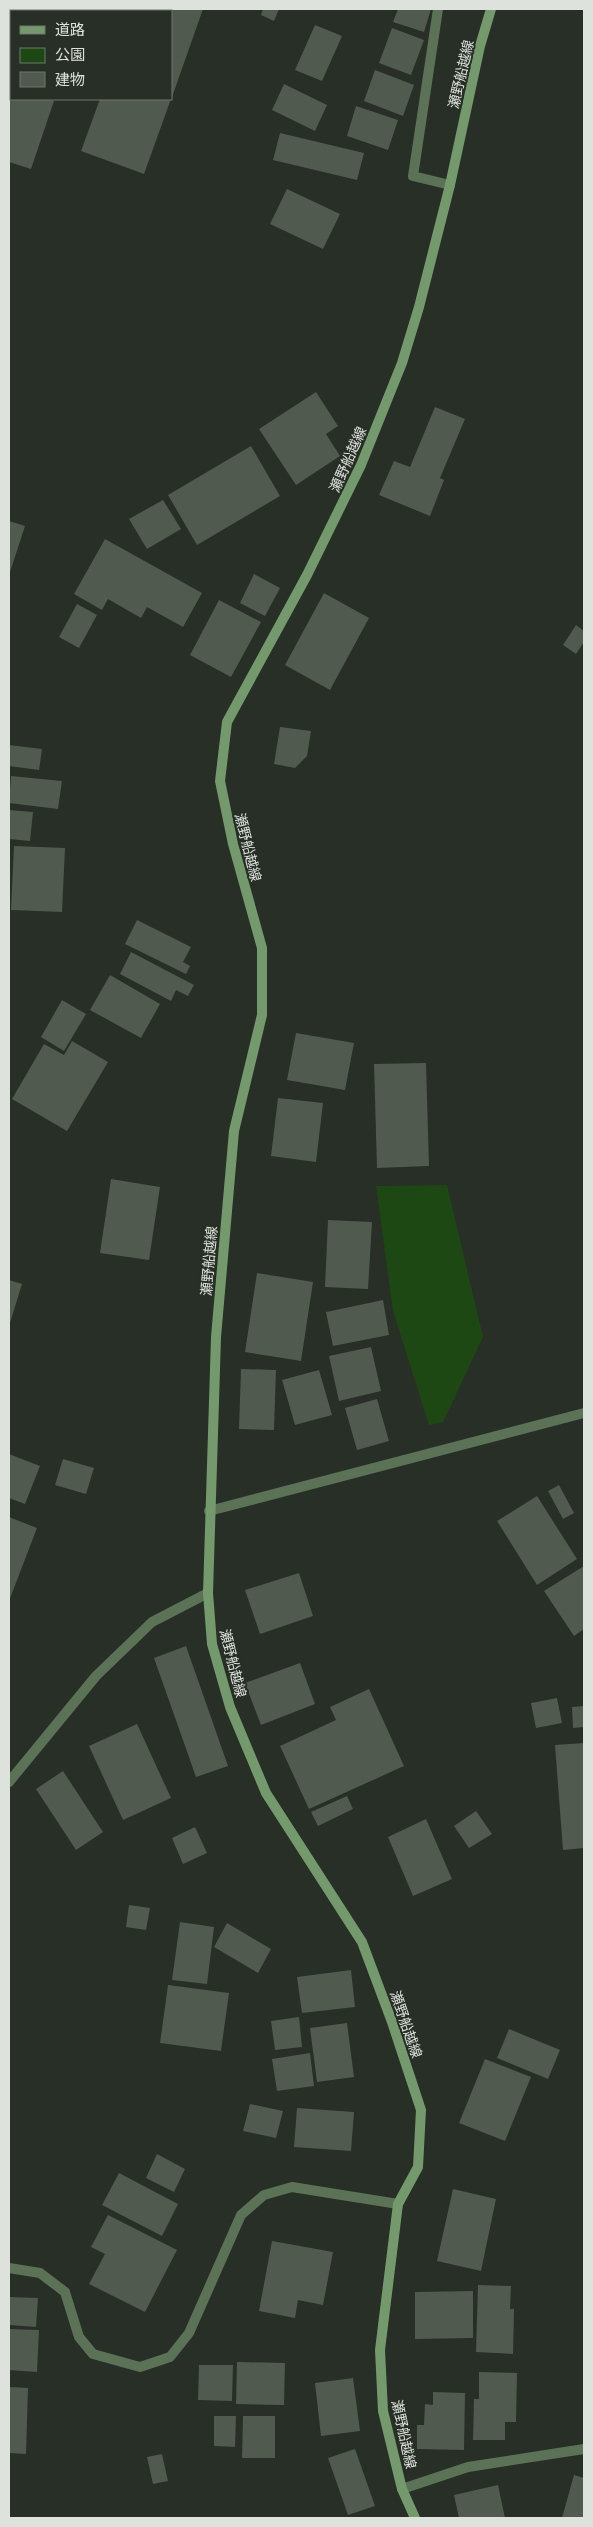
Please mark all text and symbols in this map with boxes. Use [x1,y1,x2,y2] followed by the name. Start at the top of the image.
[10,10,172,100] legend
[55,17,85,40] text: 道路
[442,38,478,110] street label: 瀬野船越線
[55,42,85,65] text: 公園
[55,67,85,90] text: 建物
[324,423,370,495] street label: 瀬野船越線
[231,811,267,883] street label: 瀬野船越線
[195,1225,221,1297] street label: 瀬野船越線
[216,1627,252,1699] street label: 瀬野船越線
[386,1988,428,2060] street label: 瀬野船越線
[388,2398,422,2470] street label: 瀬野船越線

